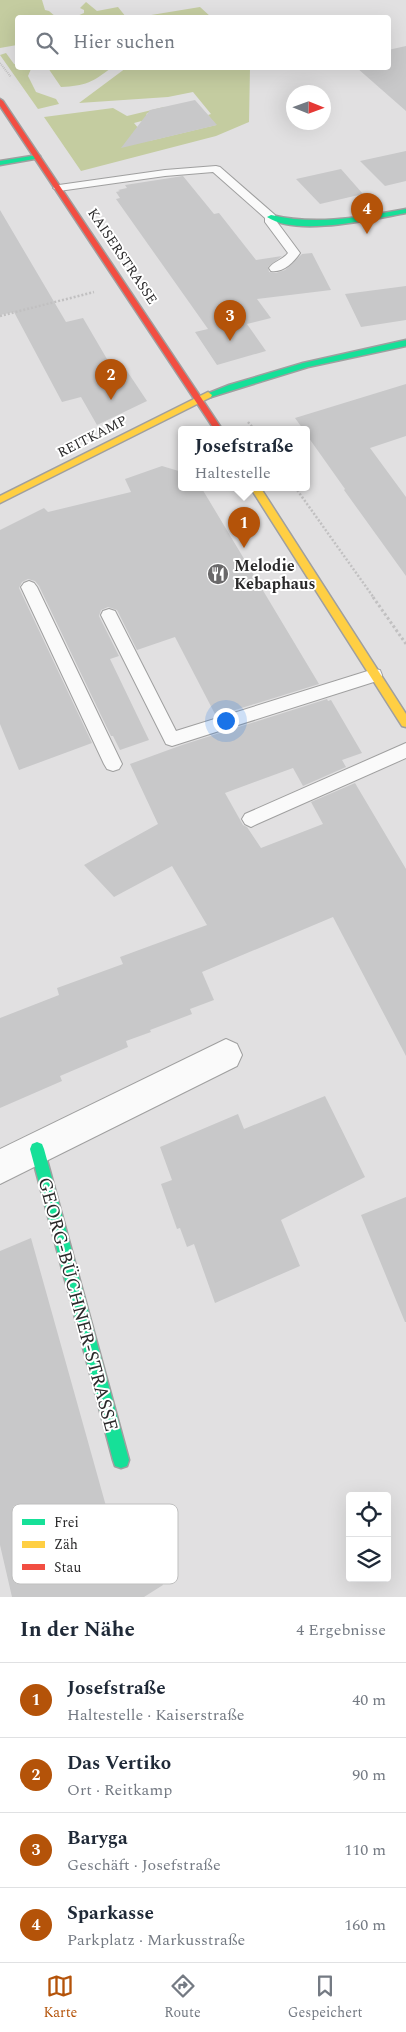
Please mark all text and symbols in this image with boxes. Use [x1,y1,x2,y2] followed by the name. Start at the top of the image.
[15,15,391,70] search box
[73,28,175,57] text: Hier suchen
[33,29,61,57] icon: search
[286,85,331,130] north arrow
[351,193,383,234] pin: 4
[83,204,163,309] street label: KAISERSTRASSE
[214,300,246,341] pin: 3
[95,359,127,400] pin: 2
[54,410,131,463] street label: REITKAMP
[178,426,310,491] popup
[195,432,293,461] text: Josefstraße
[195,461,271,485] text: Haltestelle
[228,507,260,548] pin: 1
[234,554,315,596] place label: Melodie Kebaphaus
[206,562,230,586] restaurant icon: Melodie Kebaphaus
[213,708,239,734] your location
[30,1174,125,1435] street label: GEORG-BÜCHNER-STRASSE
[346,1492,391,1582] map controls
[346,1492,391,1537] button: locate
[12,1504,178,1584] legend
[54,1512,79,1533] text: Frei
[54,1534,78,1555] text: Zäh
[346,1537,391,1582] button: layers
[54,1557,81,1578] text: Stau
[20,1614,135,1646] text: In der Nähe
[296,1618,386,1642] text: 4 Ergebnisse
[67,1674,166,1703] text: Josefstraße
[32,1688,40,1712] text: 1
[352,1688,386,1712] text: 40 m
[67,1703,244,1727] text: Haltestelle · Kaiserstraße
[67,1749,171,1778] text: Das Vertiko
[32,1763,40,1787] text: 2
[352,1763,386,1787] text: 90 m
[67,1778,172,1802] text: Ort · Reitkamp
[67,1824,128,1853] text: Baryga
[32,1838,40,1862] text: 3
[344,1838,386,1862] text: 110 m
[67,1853,221,1877] text: Geschäft · Josefstraße
[67,1899,154,1928] text: Sparkasse
[32,1913,40,1937] text: 4
[344,1913,386,1937] text: 160 m
[67,1928,245,1952] text: Parkplatz · Markusstraße
[43,1972,77,2023] tab: Karte
[164,1972,201,2023] tab: Route
[288,1972,363,2023] tab: Gespeichert

